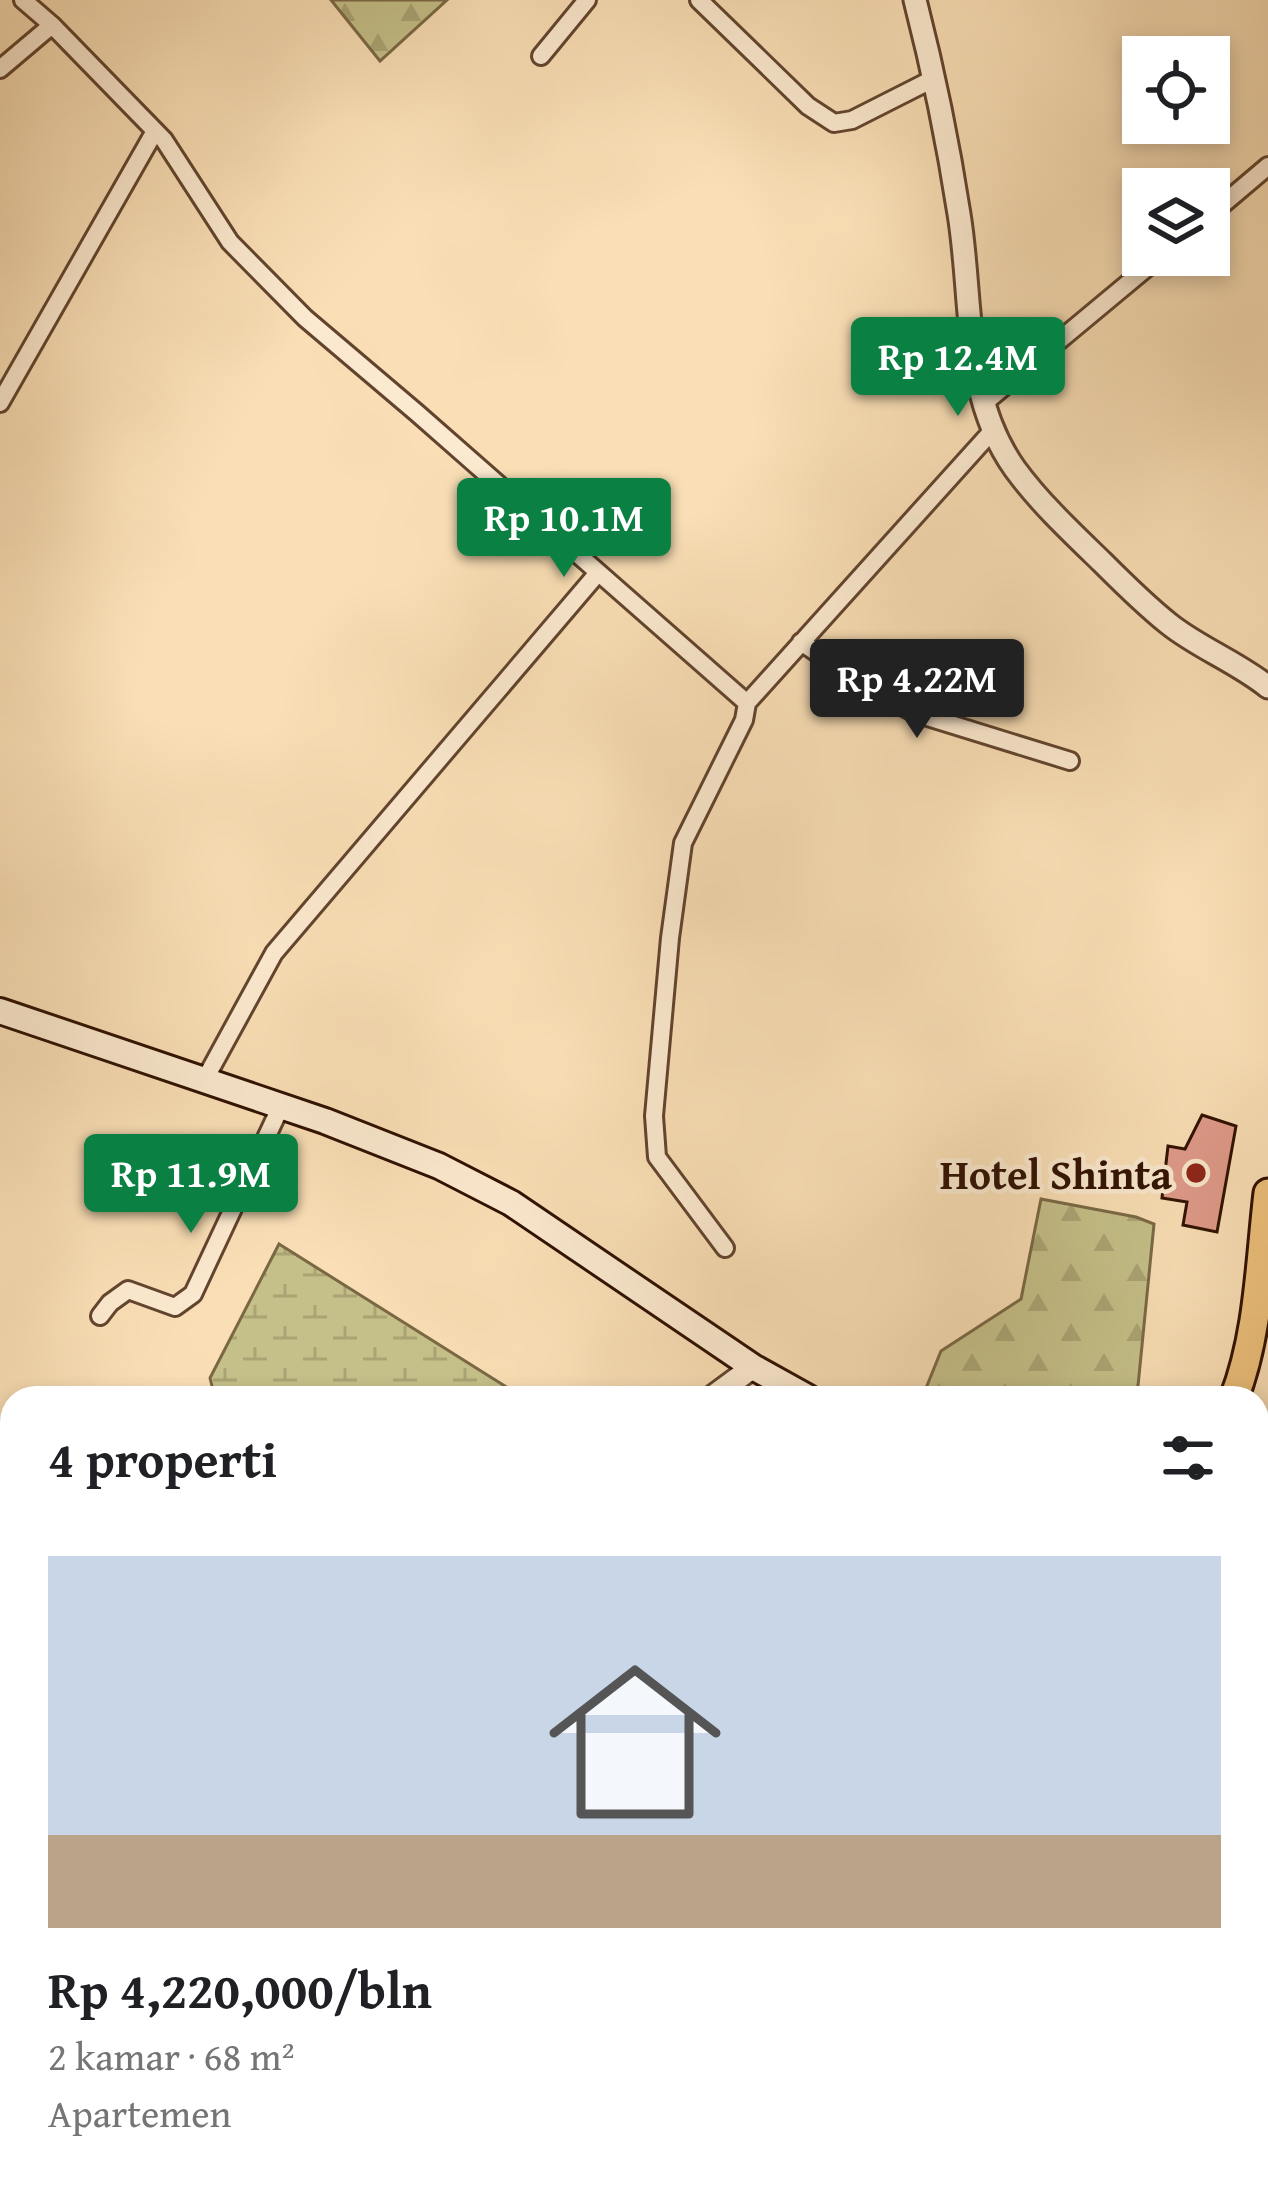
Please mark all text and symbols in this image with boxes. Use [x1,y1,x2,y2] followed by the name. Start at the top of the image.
[1122,36,1230,276] map controls
[1122,36,1230,144] button: locate
[1122,168,1230,276] button: layers
[834,317,1082,419] pin: Rp 12.4M
[878,327,1038,384] text: Rp 12.4M
[440,478,688,580] pin: Rp 10.1M
[484,488,644,545] text: Rp 10.1M
[793,639,1041,741] pin: Rp 4.22M
[837,649,997,706] text: Rp 4.22M
[67,1134,315,1236] pin: Rp 11.9M
[940,1143,1172,1204] place label: Hotel Shinta
[111,1144,271,1201] text: Rp 11.9M
[1183,1160,1209,1186] marker: Hotel Shinta
[48,1421,277,1496] text: 4 properti
[1155,1425,1221,1491] icon: filters
[527,1634,743,1850] icon: home
[48,1952,432,2027] text: Rp 4,220,000/bln
[48,2027,295,2084] text: 2 kamar · 68 m²
[48,2084,231,2141] text: Apartemen

